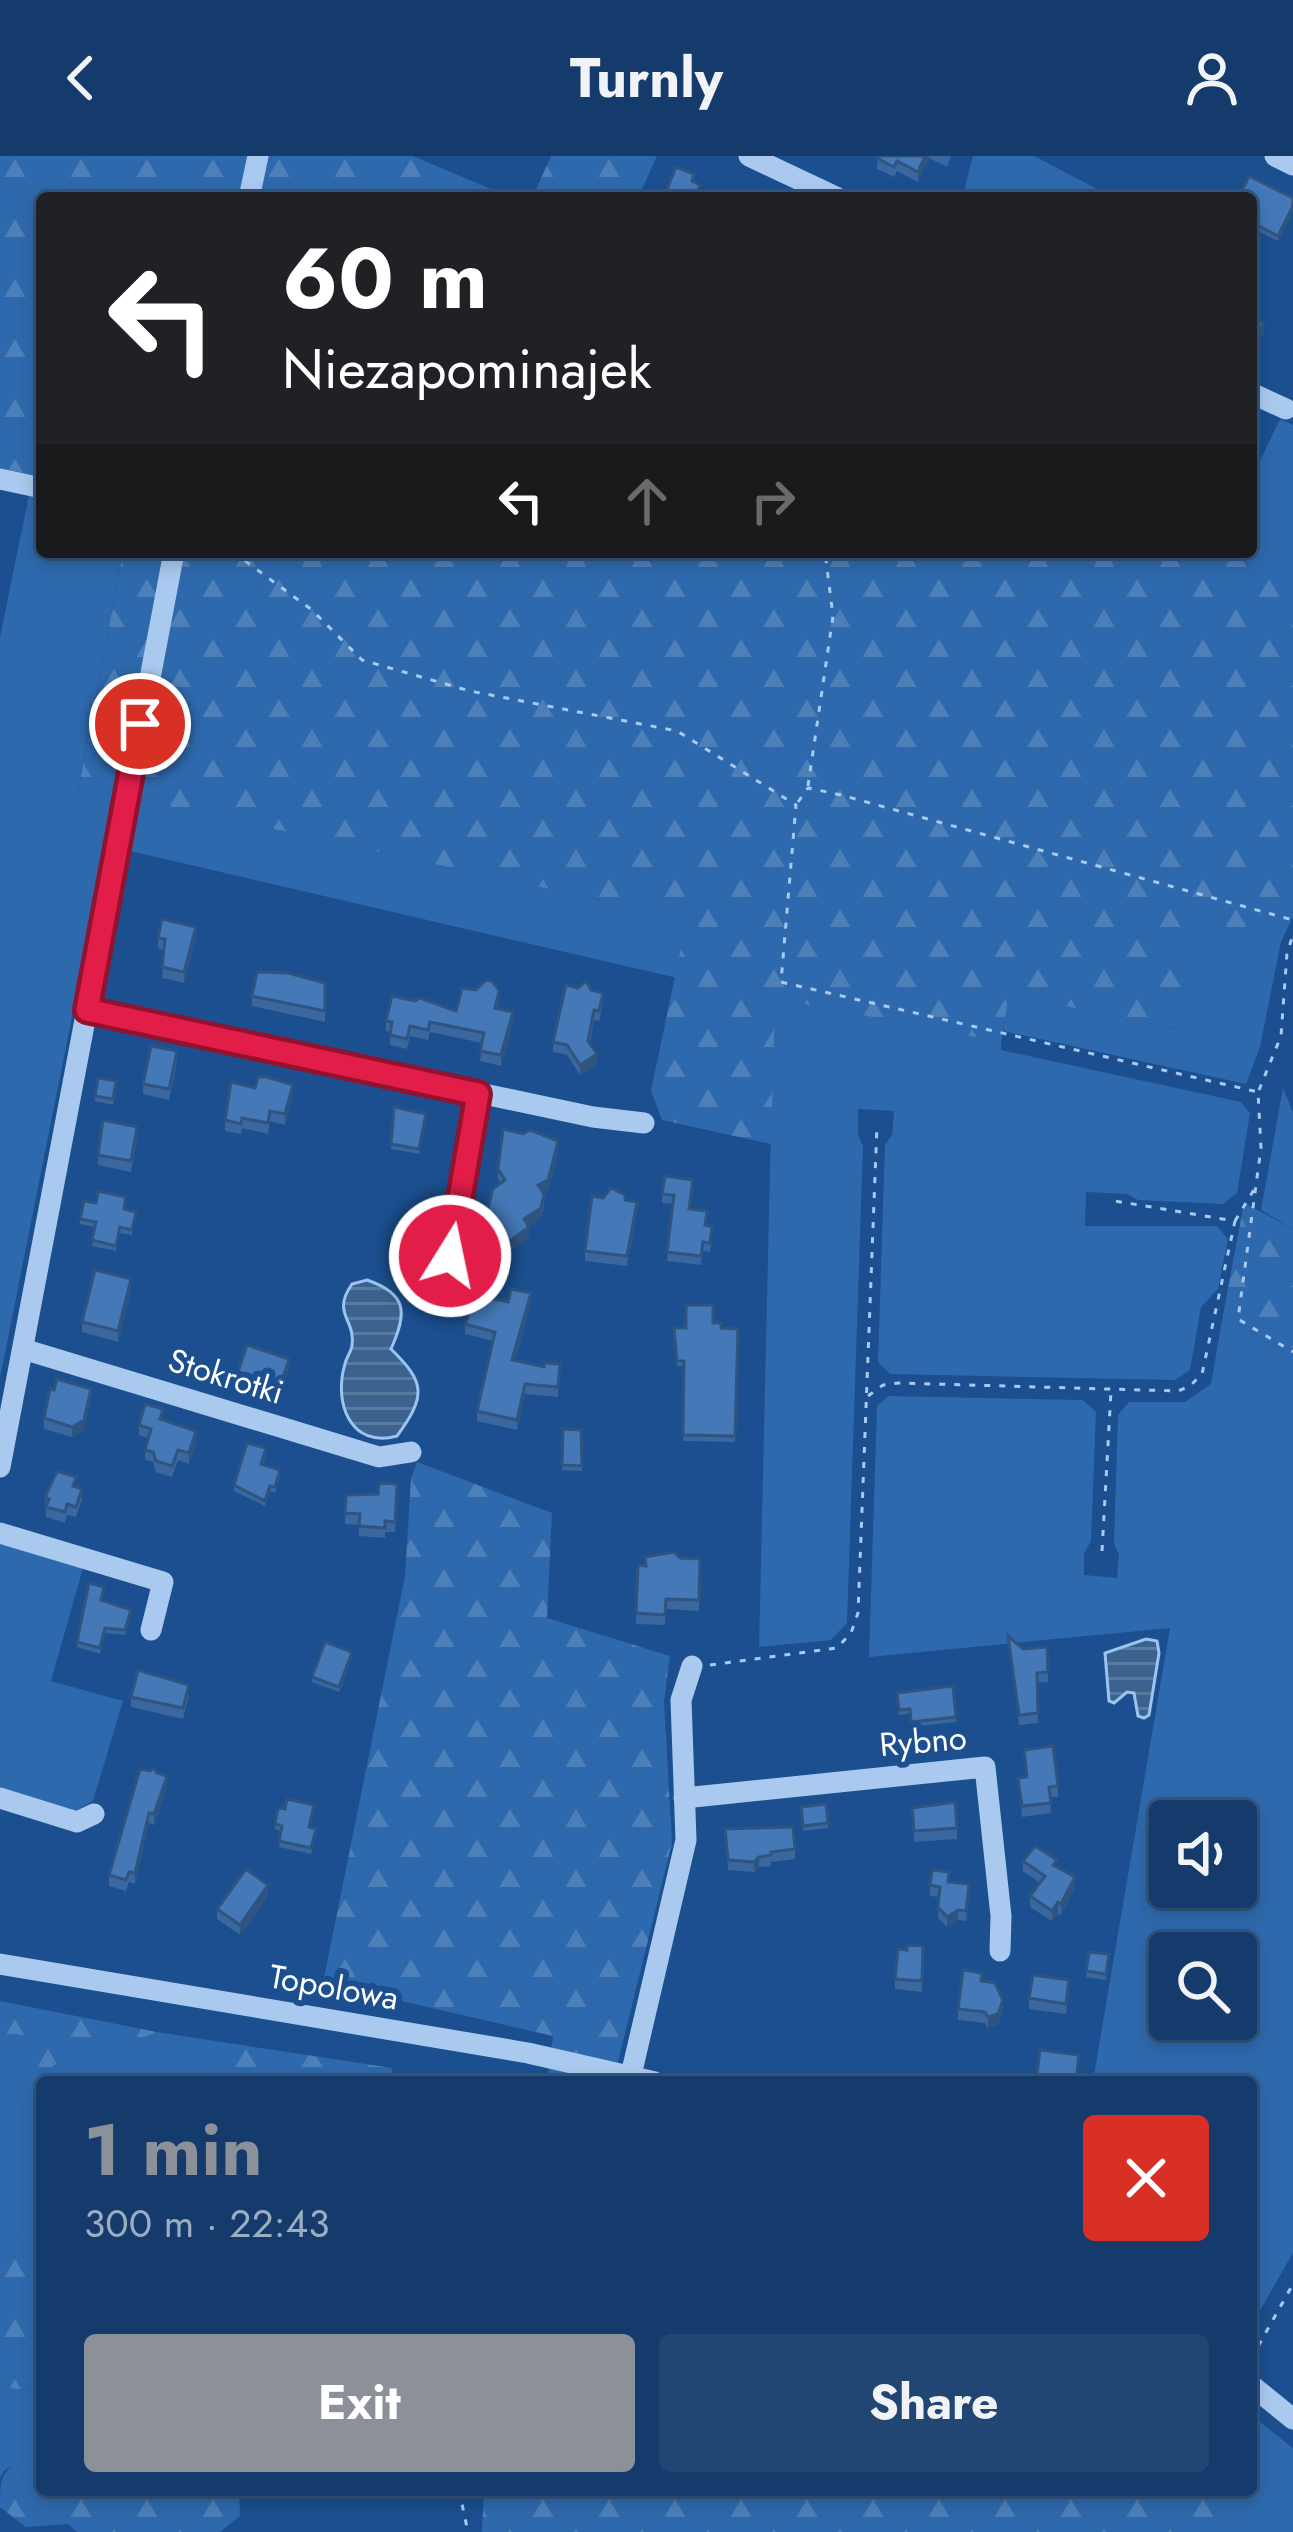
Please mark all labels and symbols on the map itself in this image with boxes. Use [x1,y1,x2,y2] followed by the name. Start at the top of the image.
[89,673,191,775] pin
[387,1193,513,1319] position arrow
[163,1336,289,1416] street label: Stokrotki
[878,1714,968,1768] street label: Rybno
[266,1953,402,2021] street label: Topolowa

